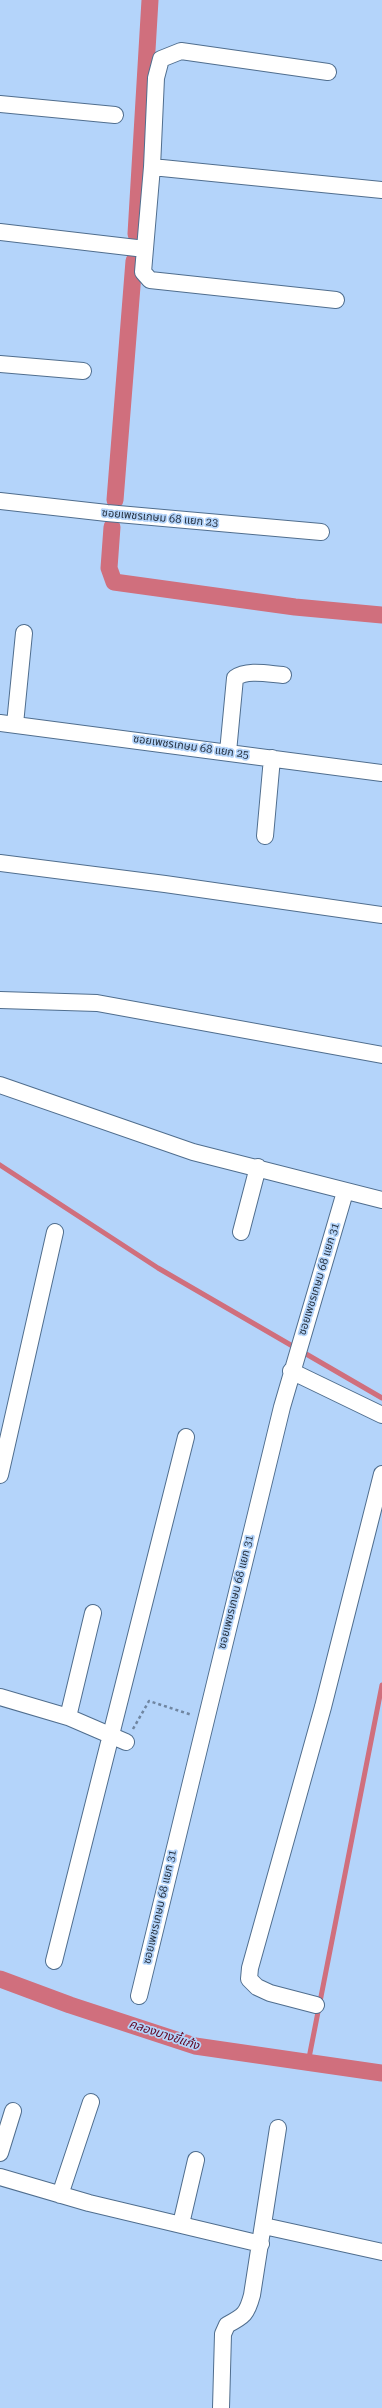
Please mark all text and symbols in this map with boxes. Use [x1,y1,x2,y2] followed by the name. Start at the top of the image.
[101,506,219,530] street label: ซอยเพชรเกษม 68 แยก 23
[132,732,250,762] street label: ซอยเพชรเกษม 68 แยก 25
[296,1221,342,1337] street label: ซอยเพชรเกษม 68 แยก 31
[215,1534,257,1650] street label: ซอยเพชรเกษม 68 แยก 31
[140,1849,180,1965] street label: ซอยเพชรเกษม 68 แยก 31
[127,2017,201,2053] water label: คลองบางขี้แก้ง

